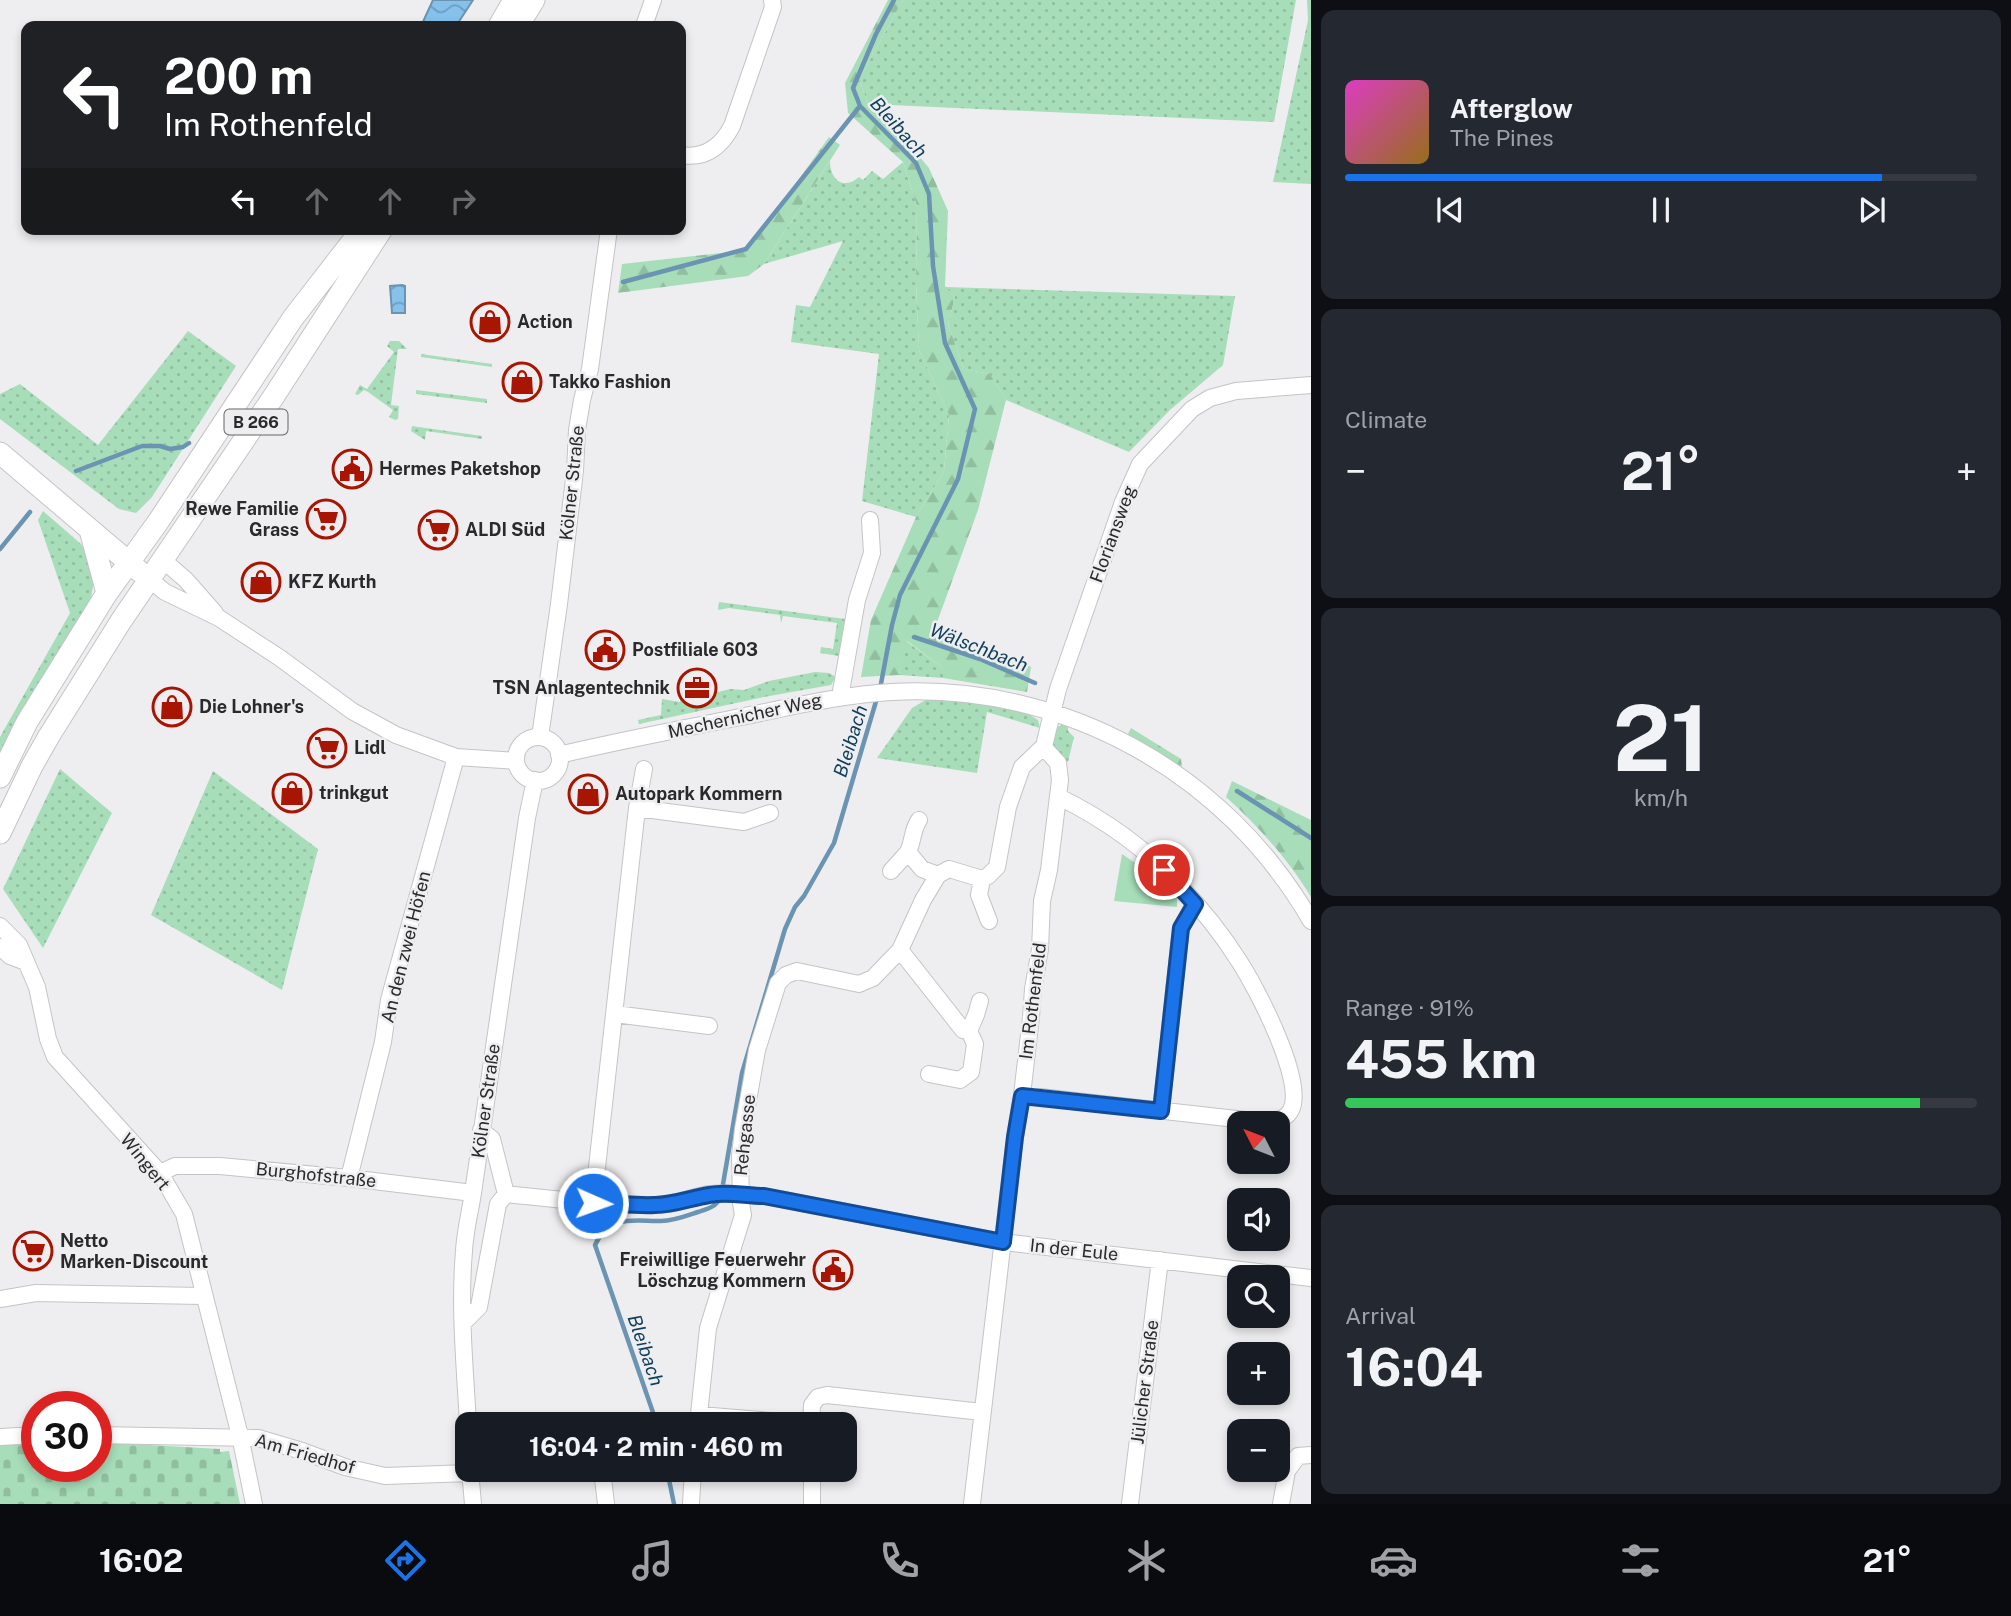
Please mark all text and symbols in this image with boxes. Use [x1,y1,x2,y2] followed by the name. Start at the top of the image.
[164,47,313,105] text: 200 m
[49,49,140,140] icon: left
[866,92,932,162] water label: Bleibach
[1450,93,1573,124] text: Afterglow
[164,106,373,143] text: Im Rothenfeld
[1450,124,1554,151] text: The Pines
[225,182,263,220] icon: left
[298,182,336,220] icon: ahead
[371,182,409,220] icon: ahead
[444,182,482,220] icon: right
[1431,191,1469,229] icon: previous
[1642,191,1680,229] icon: pause
[1853,191,1891,229] icon: next
[469,301,511,343] shop icon: Action
[517,311,573,332] place label: Action
[501,361,543,403] shop icon: Takko Fashion
[549,371,671,392] place label: Takko Fashion
[1345,406,1427,433] text: Climate
[224,410,288,434] road number: B 266
[555,424,588,541] street label: Kölner Straße
[1621,441,1701,502] text: 21°
[331,448,373,490] public building icon: Hermes Paketshop
[1345,449,1366,494] text: −
[1956,449,1977,494] text: +
[379,458,541,479] place label: Hermes Paketshop
[1085,482,1140,585] street label: Floriansweg
[185,498,299,540] place label: Rewe Familie Grass
[305,498,347,540] supermarket icon: Rewe Familie Grass
[417,509,459,551] supermarket icon: ALDI Süd
[465,519,545,540] place label: ALDI Süd
[240,561,282,603] shop icon: KFZ Kurth
[288,571,376,592] place label: KFZ Kurth
[927,618,1031,676] water label: Wälschbach
[584,629,626,671] public building icon: Postfiliale 603
[632,639,758,660] place label: Postfiliale 603
[676,667,718,709] office icon: TSN Anlagentechnik
[493,677,671,698] place label: TSN Anlagentechnik
[1613,685,1709,791] text: 21
[151,686,193,728] shop icon: Die Lohner's
[666,689,824,742] street label: Mechernicher Weg
[199,696,304,717] place label: Die Lohner's
[829,702,871,780] water label: Bleibach
[306,727,348,769] supermarket icon: Lidl
[354,737,386,758] place label: Lidl
[271,772,313,814] shop icon: trinkgut
[567,773,609,815] shop icon: Autopark Kommern
[319,782,389,803] place label: trinkgut
[615,783,783,804] place label: Autopark Kommern
[1634,784,1688,811] text: km/h
[1134,840,1194,900] pin
[1145,851,1183,889] icon: arrive
[377,869,435,1025] street label: An den zwei Höfen
[1015,941,1050,1060] street label: Im Rothenfeld
[1345,994,1474,1021] text: Range · 91%
[1345,1029,1537,1090] text: 455 km
[467,1042,504,1160] street label: Kölner Straße
[730,1093,759,1177] street label: Rehgasse
[1227,1111,1290,1174] north arrow
[1227,1111,1290,1482] map controls
[116,1129,175,1194] street label: Wingert
[255,1158,377,1191] street label: Burghofstraße
[556,1166,630,1240] position arrow
[1227,1188,1290,1251] button: sound
[12,1230,54,1272] supermarket icon: Netto Marken-Discount
[60,1230,208,1272] place label: Netto Marken-Discount
[1029,1234,1119,1265] street label: In der Eule
[620,1249,807,1291] place label: Freiwillige Feuerwehr Löschzug Kommern
[812,1249,854,1291] public building icon: Freiwillige Feuerwehr Löschzug Kommern
[1227,1265,1290,1328] button: search
[1345,1302,1416,1329] text: Arrival
[624,1311,668,1389] water label: Bleibach
[1126,1319,1163,1445] street label: Jülicher Straße
[1345,1337,1483,1398] text: 16:04
[1227,1342,1290,1405] button: +
[21,1391,112,1482] speed limit sign: 30
[1227,1419,1290,1482] button: −
[253,1429,358,1478] street label: Am Friedhof
[529,1431,783,1462] text: 16:04 · 2 min · 460 m
[381,1536,430,1585] icon: directions
[628,1536,677,1585] icon: music
[875,1536,924,1585] icon: phone
[1122,1536,1171,1585] icon: climate
[1369,1536,1418,1585] icon: car
[1616,1536,1665,1585] icon: filters
[99,1542,183,1579] text: 16:02
[1863,1542,1912,1579] text: 21°

